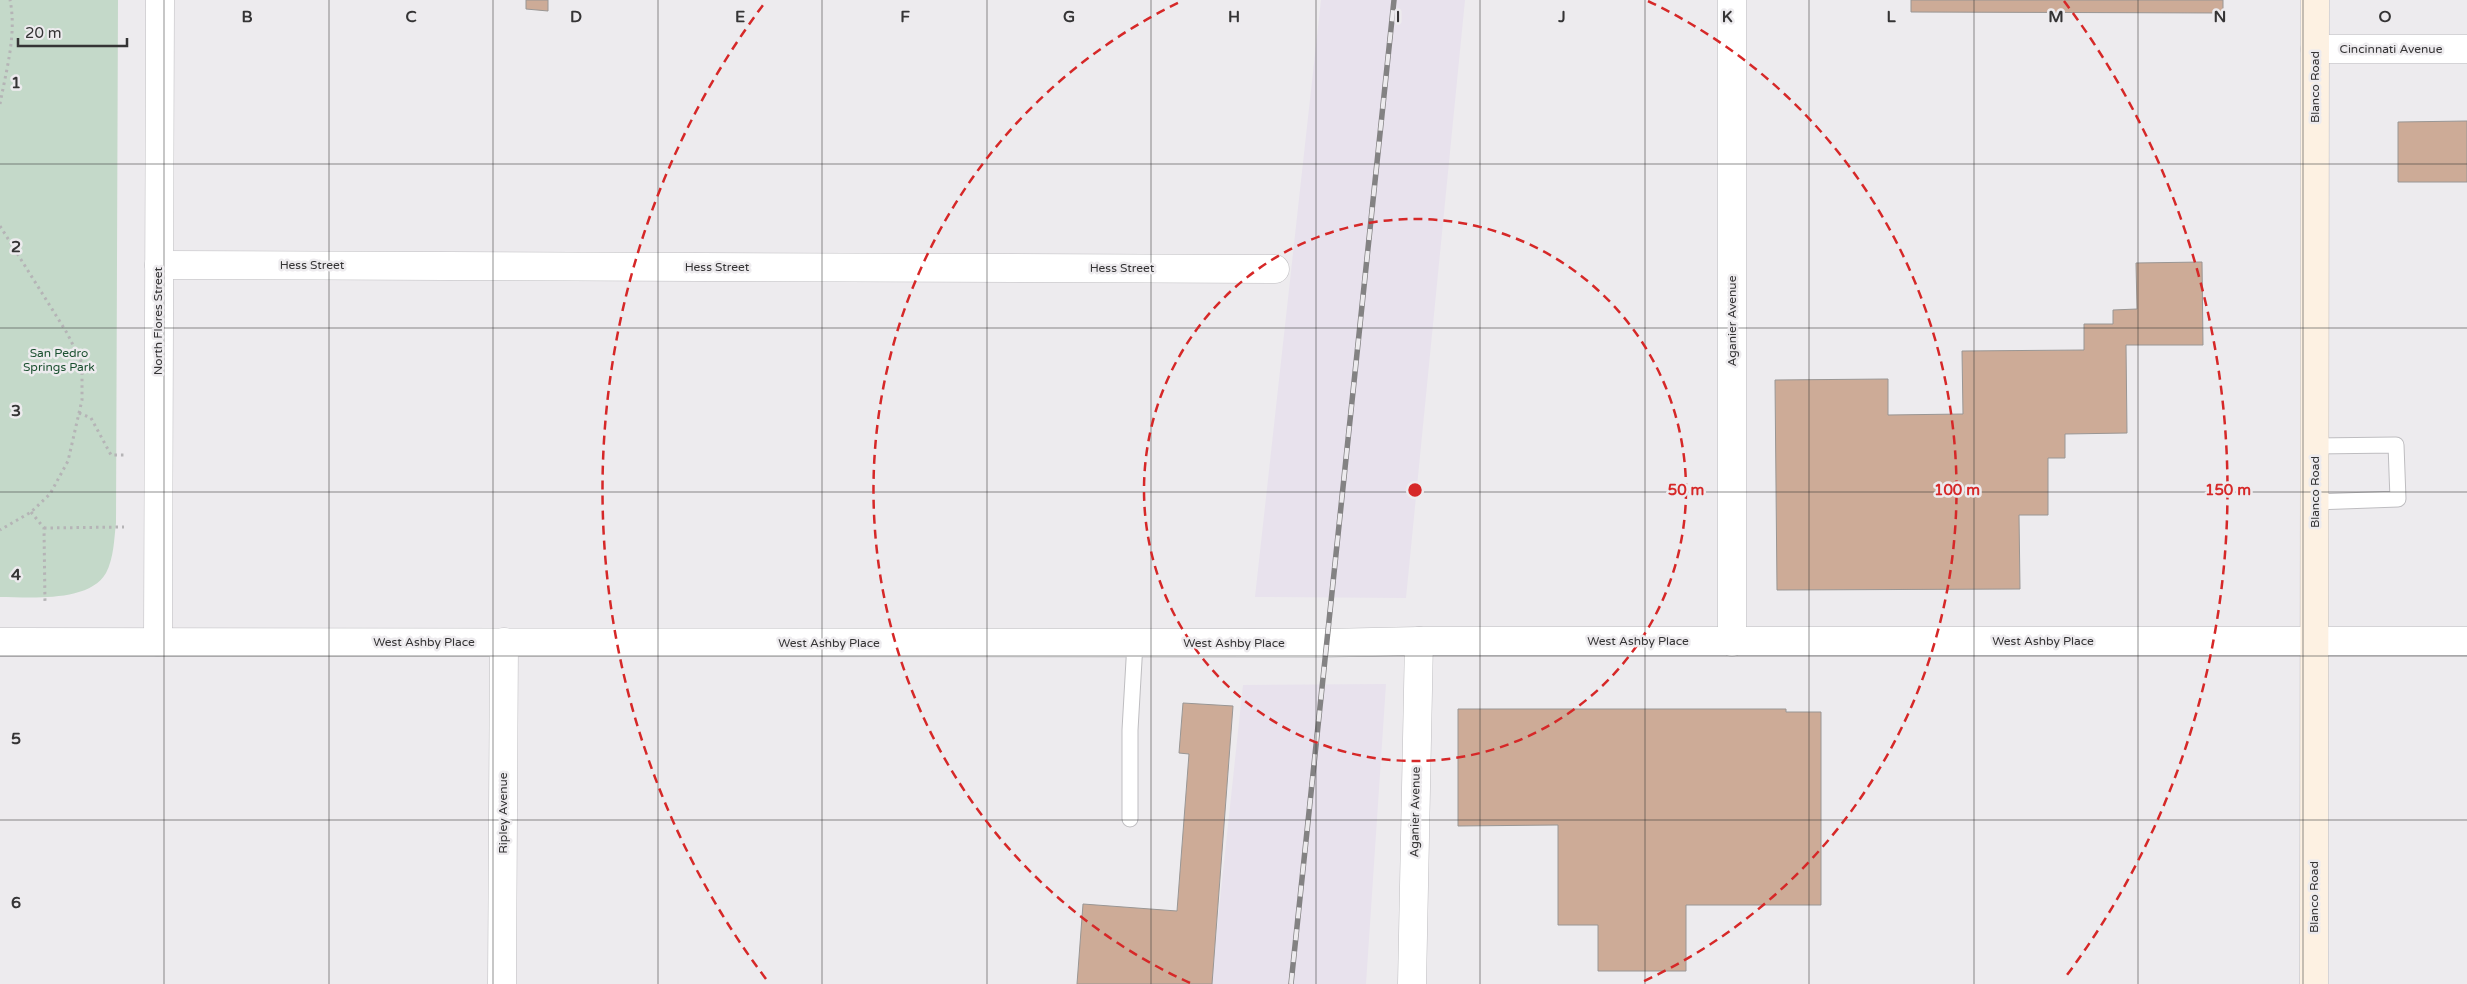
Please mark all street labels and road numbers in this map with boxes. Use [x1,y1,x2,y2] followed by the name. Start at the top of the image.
[2340,42,2443,56] street label: Cincinnati Avenue
[2308,51,2322,123] street label: Blanco Road
[280,258,345,272] street label: Hess Street
[685,260,750,274] street label: Hess Street
[1090,261,1155,275] street label: Hess Street
[151,266,165,375] street label: North Flores Street
[1725,275,1739,366] street label: Aganier Avenue
[2308,456,2322,528] street label: Blanco Road
[1587,634,1689,648] street label: West Ashby Place
[1992,634,2094,648] street label: West Ashby Place
[373,635,475,649] street label: West Ashby Place
[778,636,880,650] street label: West Ashby Place
[1183,636,1285,650] street label: West Ashby Place
[1407,766,1423,858] street label: Aganier Avenue
[496,772,510,854] street label: Ripley Avenue
[2307,861,2321,933] street label: Blanco Road

